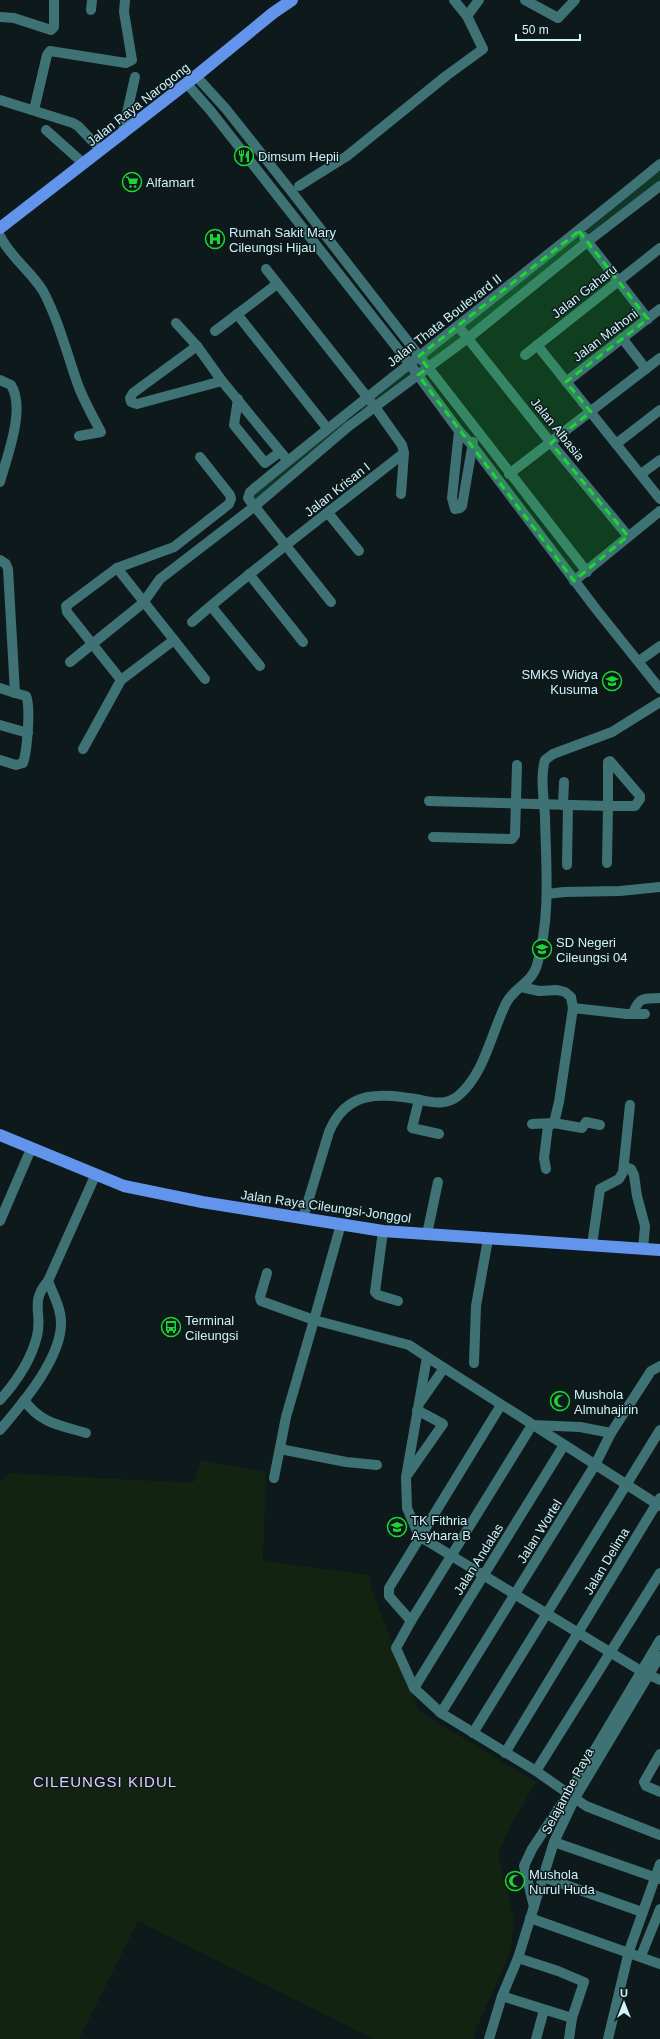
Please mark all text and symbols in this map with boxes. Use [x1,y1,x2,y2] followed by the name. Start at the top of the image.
[516,16,580,42] scale bar
[522,23,549,37] text: 50 m
[84,60,192,149] street label: Jalan Raya Narogong
[233,145,255,167] restaurant icon: Dimsum Hepii
[258,149,339,164] place label: Dimsum Hepii
[121,171,143,193] supermarket icon: Alfamart
[146,175,195,190] place label: Alfamart
[229,225,336,255] place label: Rumah Sakit Mary Cileungsi Hijau
[204,228,226,250] hospital icon: Rumah Sakit Mary Cileungsi Hijau
[549,261,620,321] street label: Jalan Gaharu
[384,271,504,370] street label: Jalan Thata Boulevard II
[570,306,641,365] street label: Jalan Mahoni
[528,395,588,464] street label: Jalan Albasia
[302,459,373,520] street label: Jalan Krisan I
[521,667,599,697] place label: SMKS Widya Kusuma
[601,670,623,692] school or university icon: SMKS Widya Kusuma
[556,935,628,965] place label: SD Negeri Cileungsi 04
[531,938,553,960] school or university icon: SD Negeri Cileungsi 04
[240,1187,412,1226] street label: Jalan Raya Cileungsi-Jonggol
[185,1313,239,1343] place label: Terminal Cileungsi
[160,1316,182,1338] bus stop icon: Terminal Cileungsi
[574,1387,638,1417] place label: Mushola Almuhajirin
[549,1390,571,1412] mosque icon: Mushola Almuhajirin
[514,1497,565,1566] street label: Jalan Wortel
[411,1513,471,1543] place label: TK Fithria Asyhara B
[386,1516,408,1538] school or university icon: TK Fithria Asyhara B
[451,1521,506,1598] street label: Jalan Andalas
[581,1525,633,1597] street label: Jalan Delima
[538,1745,597,1837] street label: Selajambe Raya
[33,1773,177,1790] district label: CILEUNGSI KIDUL
[529,1867,596,1897] place label: Mushola Nurul Huda
[504,1870,526,1892] mosque icon: Mushola Nurul Huda
[604,1983,644,2023] north arrow
[620,1987,628,1999] text: U

